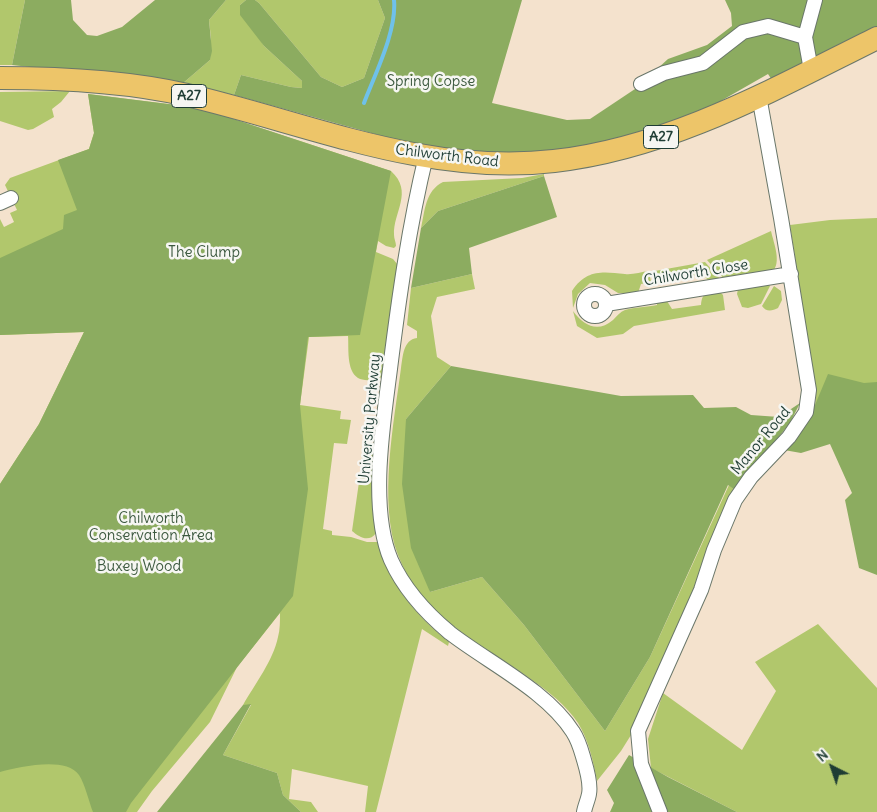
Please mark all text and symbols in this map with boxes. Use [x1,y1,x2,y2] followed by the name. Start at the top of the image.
[387,73,475,91] park label: Spring Copse
[172,84,206,108] road number: A27
[644,125,678,148] road number: A27
[394,141,500,171] street label: Chilworth Road
[168,244,240,262] park label: The Clump
[643,256,749,290] street label: Chilworth Close
[355,353,385,485] street label: University Parkway
[728,404,794,478] street label: Manor Road
[89,510,213,545] park label: Chilworth Conservation Area
[97,558,181,576] park label: Buxey Wood
[807,742,857,792] north arrow
[813,746,832,766] text: N

